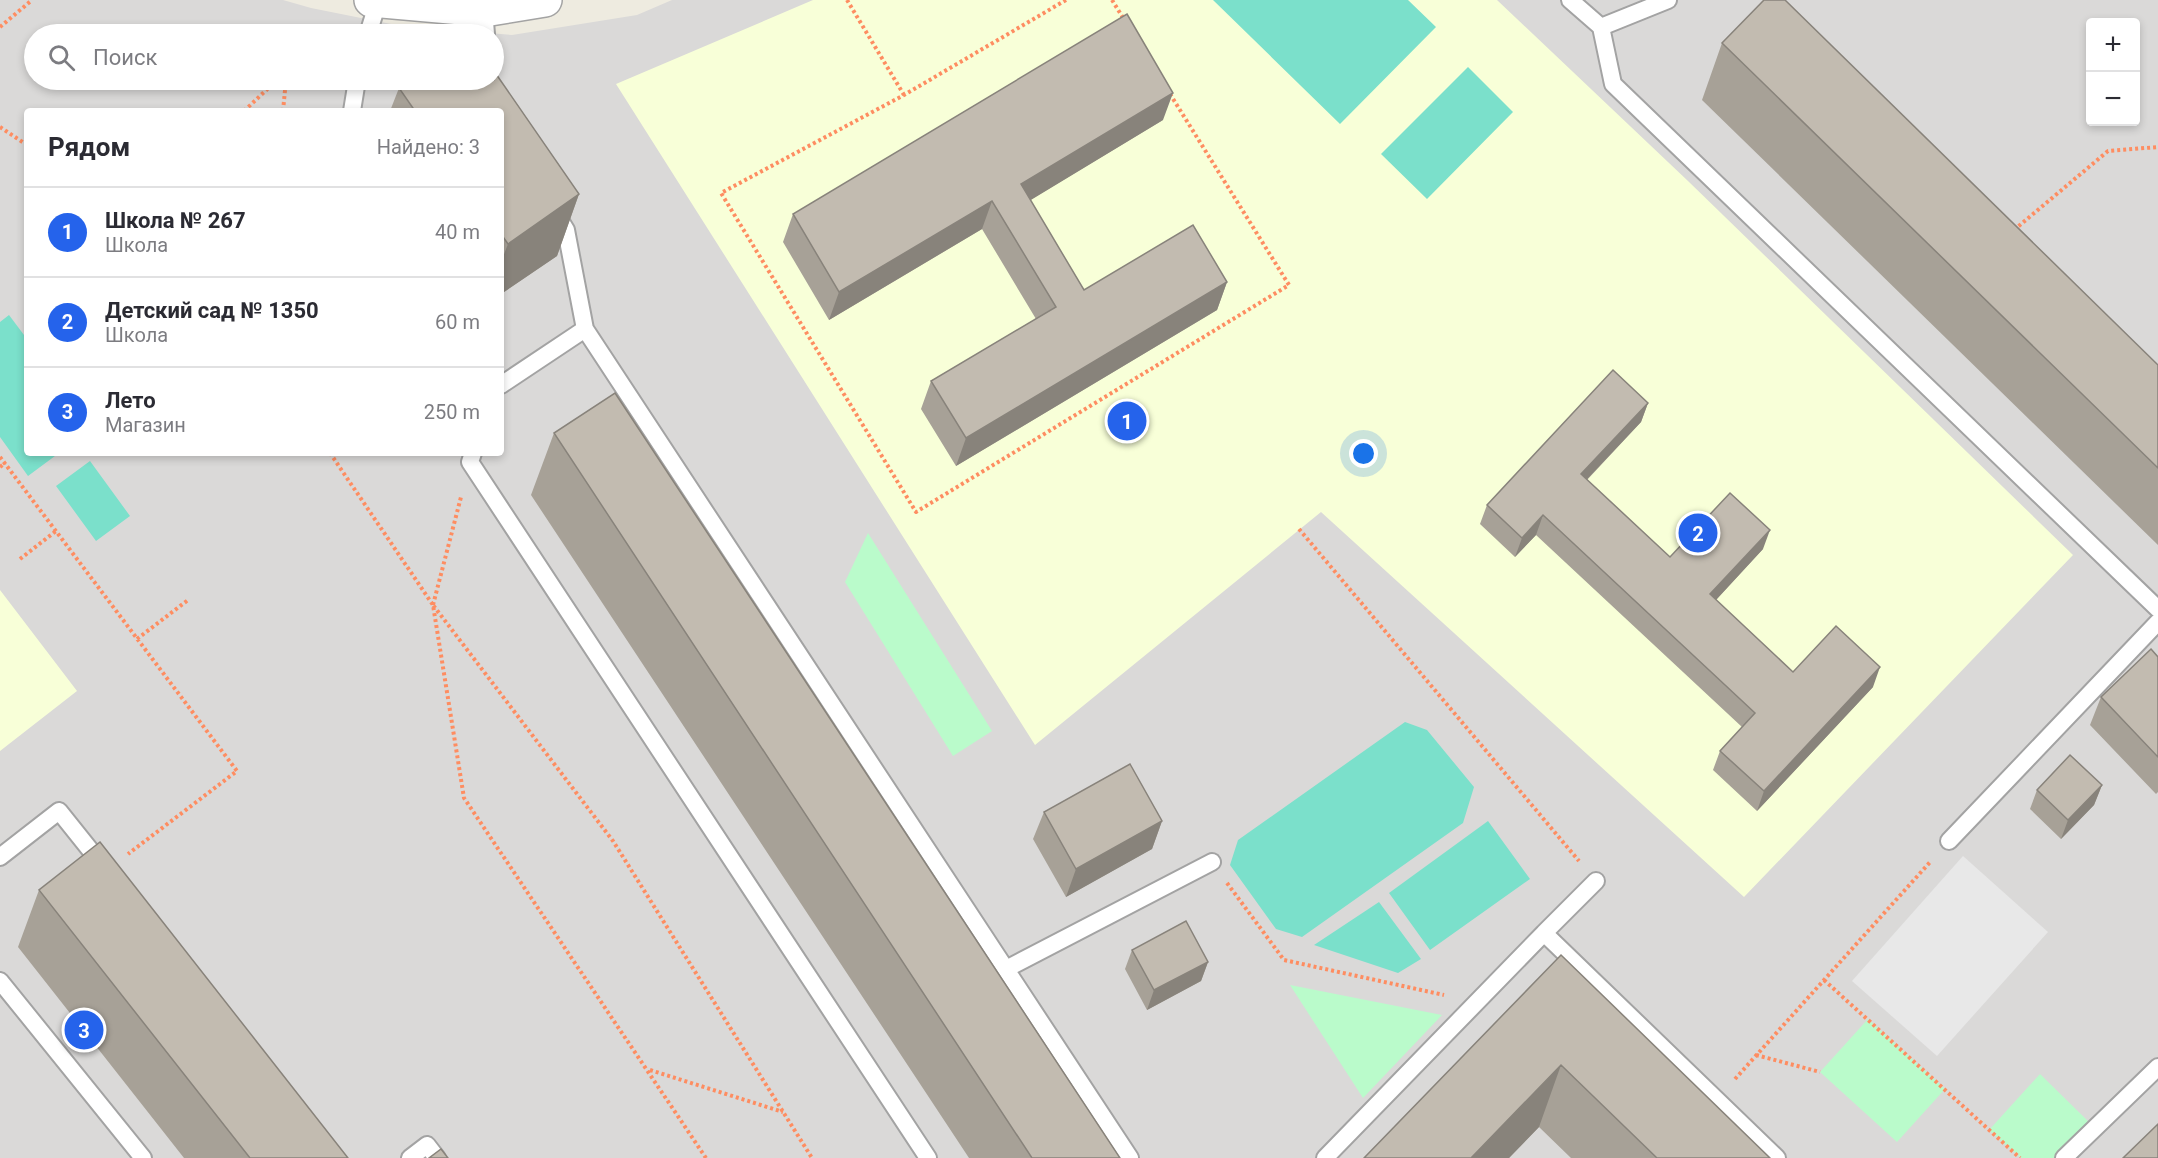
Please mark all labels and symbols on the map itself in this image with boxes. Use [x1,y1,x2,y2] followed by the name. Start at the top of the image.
[1108,398,1146,444] pin: 1
[1349,439,1378,468] your location
[1678,510,1718,556] pin: 2
[64,1008,104,1052] pin: 3

